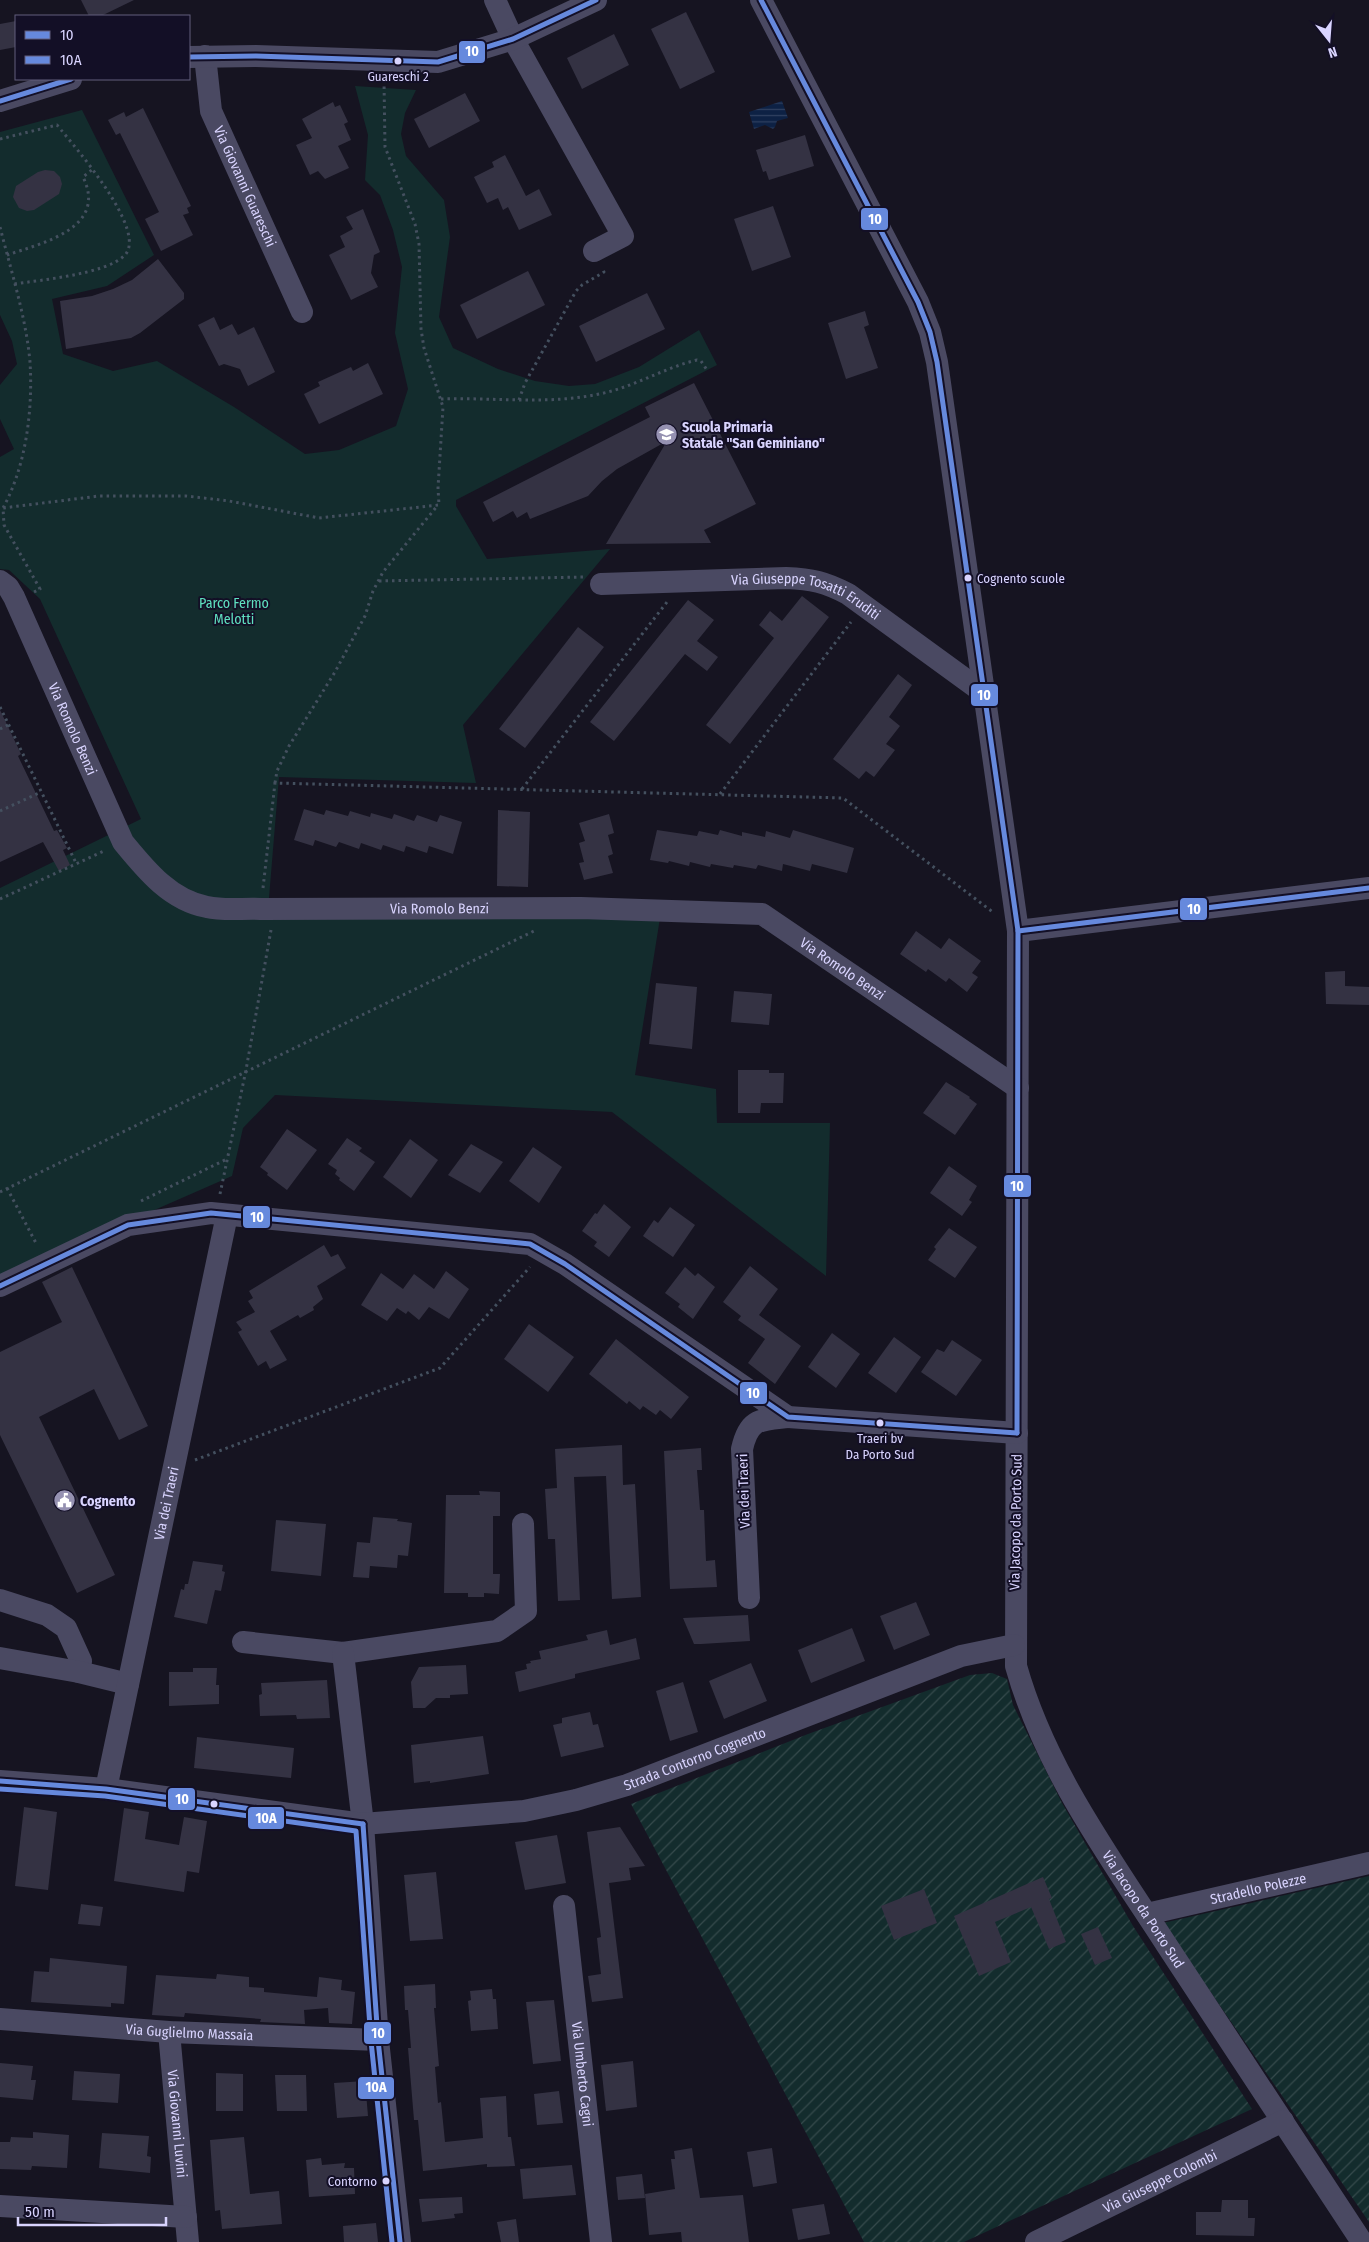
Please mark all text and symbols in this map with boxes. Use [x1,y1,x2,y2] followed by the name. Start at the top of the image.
[15,15,190,80] legend
[1304,15,1354,65] north arrow
[60,26,74,44] text: 10
[458,40,486,64] line badge: 10
[465,43,479,60] text: 10
[1326,43,1339,61] text: N
[60,51,82,69] text: 10A
[393,56,403,66] marker: Guareschi 2
[367,69,429,84] place label: Guareschi 2
[210,123,280,249] street label: Via Giovanni Guareschi
[860,207,889,231] line badge: 10
[868,211,882,228] text: 10
[682,419,825,452] place label: Scuola Primaria Statale "San Geminiano"
[654,423,678,447] school or university icon: Scuola Primaria Statale "San Geminiano"
[731,569,884,623] street label: Via Giuseppe Tosatti Eruditi
[977,571,1065,586] place label: Cognento scuole
[963,573,973,583] marker: Cognento scuole
[199,595,269,628] park label: Parco Fermo Melotti
[45,680,101,778] street label: Via Romolo Benzi
[970,683,999,707] line badge: 10
[977,687,991,704] text: 10
[1179,897,1208,921] line badge: 10
[390,900,489,917] street label: Via Romolo Benzi
[1187,901,1201,918] text: 10
[797,934,888,1004] street label: Via Romolo Benzi
[1003,1174,1032,1198] line badge: 10
[1010,1178,1024,1195] text: 10
[242,1205,271,1229] line badge: 10
[250,1209,264,1226] text: 10
[739,1381,768,1405] line badge: 10
[746,1385,760,1402] text: 10
[875,1418,885,1428] marker: Traeri bv Da Porto Sud
[846,1431,914,1462] place label: Traeri bv Da Porto Sud
[734,1453,754,1529] street label: Via dei Traeri
[1006,1454,1026,1590] street label: Via Jacopo da Porto Sud
[150,1465,182,1542] street label: Via dei Traeri
[52,1489,76,1513] public building icon: Cognento
[80,1493,136,1510] place label: Cognento
[621,1724,768,1794] street label: Strada Contorno Cognento
[167,1787,196,1811] line badge: 10
[175,1791,189,1808] text: 10
[209,1799,219,1809] unlabelled marker
[247,1806,285,1830] line badge: 10A
[255,1810,277,1827] text: 10A
[1099,1848,1188,1971] street label: Via Jacopo da Porto Sud
[1208,1869,1308,1908] street label: Stradello Polezze
[125,2020,254,2044] street label: Via Guglielmo Massaia
[363,2021,392,2045] line badge: 10
[568,2021,597,2127] street label: Via Umberto Cagni
[371,2025,385,2042] text: 10
[164,2069,191,2178] street label: Via Giovanni Luvini
[357,2076,395,2100] line badge: 10A
[365,2079,387,2096] text: 10A
[1100,2146,1220,2216] street label: Via Giuseppe Colombi
[328,2174,377,2189] place label: Contorno
[381,2176,391,2186] marker: Contorno
[18,2194,165,2226] scale bar
[25,2203,55,2221] text: 50 m

